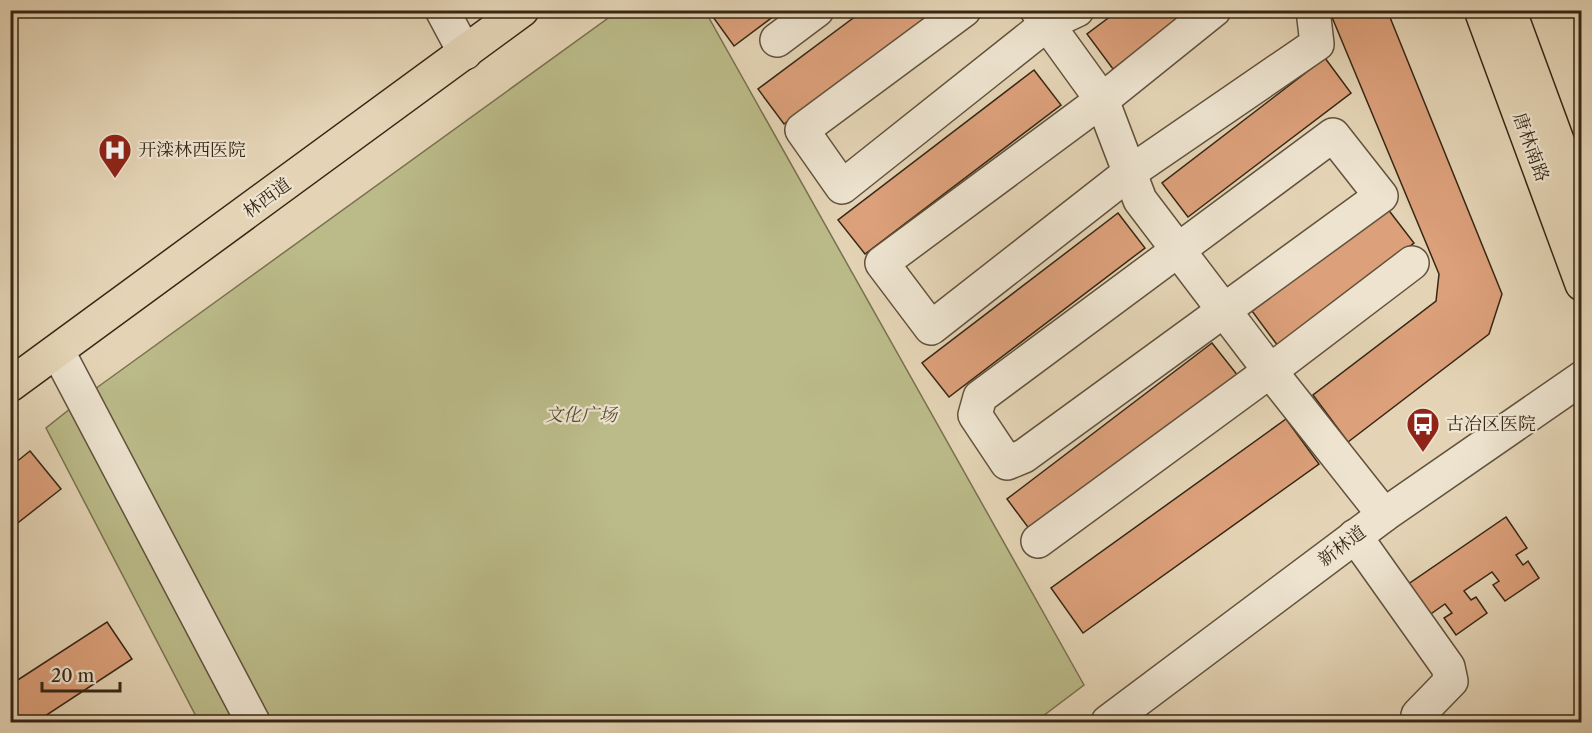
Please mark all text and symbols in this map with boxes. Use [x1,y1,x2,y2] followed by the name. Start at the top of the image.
[1508,109,1554,185] street label: 唐林南路
[97,132,133,179] hospital icon: 开滦林西医院
[138,139,246,161] place label: 开滦林西医院
[239,173,295,223] street label: 林西道
[545,404,619,426] park label: 文化广场
[1405,406,1441,453] bus stop icon: 古冶区医院
[1446,413,1536,435] place label: 古冶区医院
[1314,521,1370,571] street label: 新林道
[42,655,120,693] scale bar
[51,665,95,687] text: 20 m

